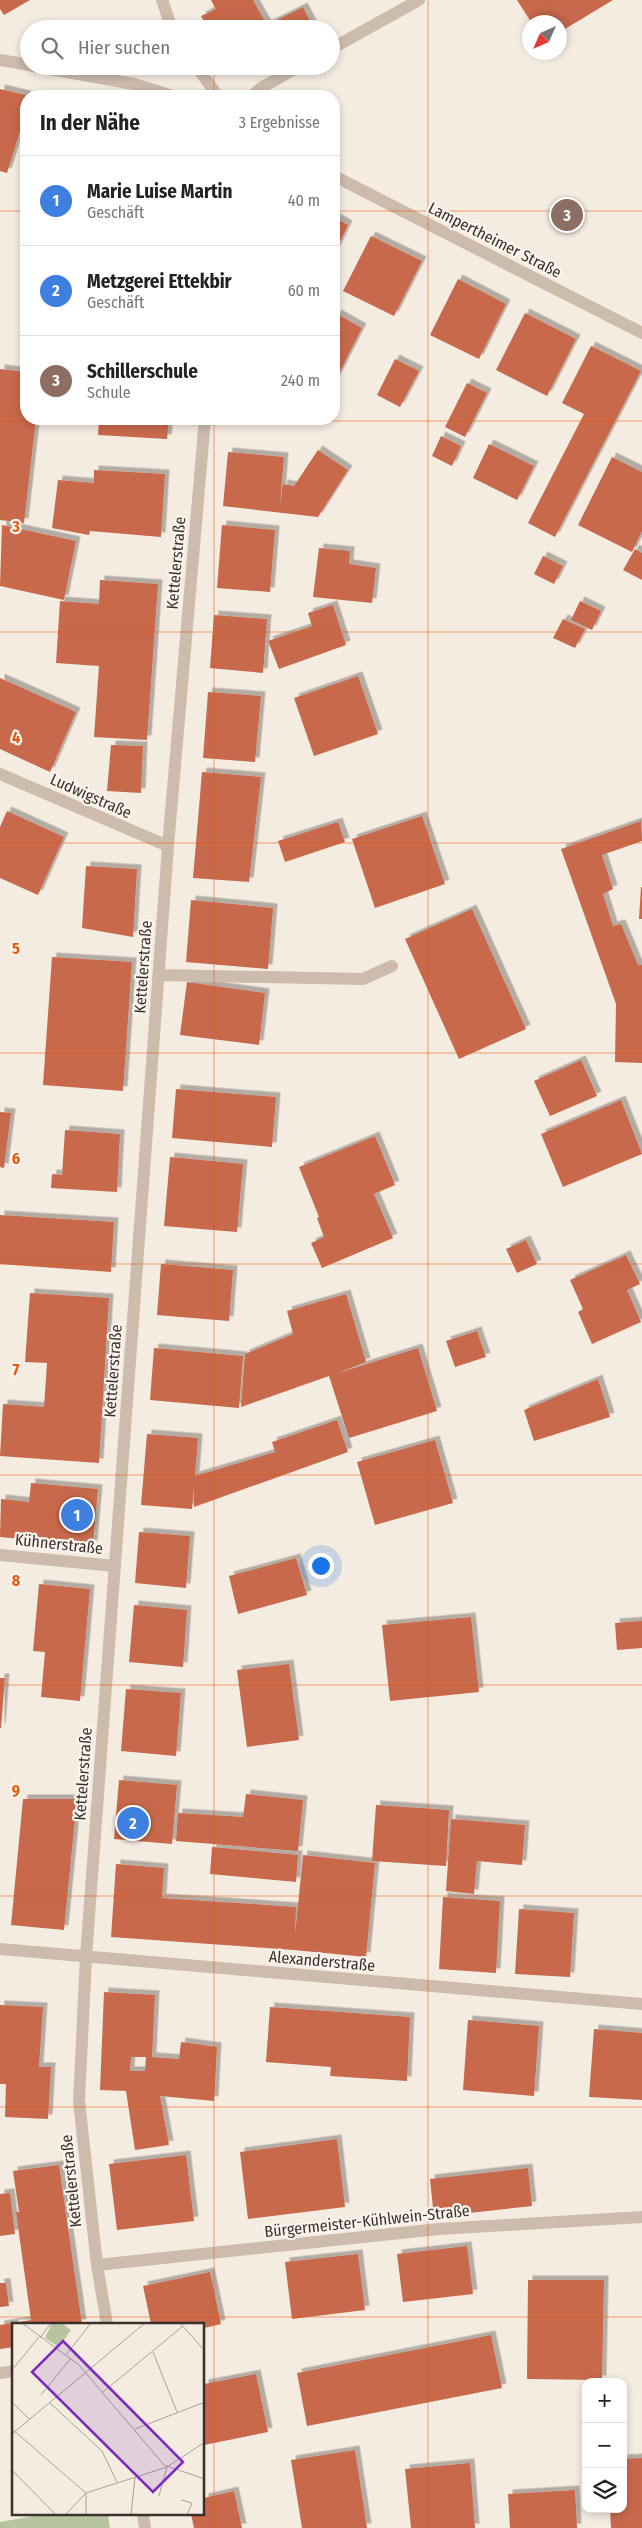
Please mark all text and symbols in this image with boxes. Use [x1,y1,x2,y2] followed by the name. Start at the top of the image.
[522,15,567,60] north arrow
[20,20,340,75] search box
[38,34,66,62] icon: search
[78,36,170,59] text: Hier suchen
[40,110,140,136] text: In der Nähe
[239,113,320,132] text: 3 Ergebnisse
[87,180,232,203] text: Marie Luise Martin
[53,191,59,210] text: 1
[288,191,320,210] text: 40 m
[551,196,583,234] pin: 3
[425,198,565,282] street label: Lampertheimer Straße
[87,203,144,222] text: Geschäft
[87,270,232,293] text: Metzgerei Ettekbir
[52,281,60,300] text: 2
[288,281,320,300] text: 60 m
[87,293,144,312] text: Geschäft
[87,360,198,383] text: Schillerschule
[52,371,60,390] text: 3
[281,371,320,390] text: 240 m
[87,383,131,402] text: Schule
[162,516,190,610] street label: Kettelerstraße
[11,517,20,536] text: 3
[12,728,20,747] text: 4
[47,770,135,822] street label: Ludwigstraße
[130,920,156,1014] street label: Kettelerstraße
[12,939,20,958] text: 5
[12,1149,20,1168] text: 6
[100,1324,126,1418] street label: Kettelerstraße
[13,1360,20,1379] text: 7
[61,1496,93,1534] pin: 1
[14,1530,104,1558] street label: Kühnerstraße
[308,1553,334,1579] your location
[12,1571,21,1590] text: 8
[70,1727,96,1821] street label: Kettelerstraße
[12,1781,20,1800] text: 9
[117,1804,149,1842] pin: 2
[268,1947,376,1975] street label: Alexanderstraße
[57,2134,85,2228] street label: Kettelerstraße
[263,2201,471,2241] street label: Bürgermeister-Kühlwein-Straße
[12,2323,205,2516] inset map
[582,2378,627,2513] map controls
[582,2378,627,2423] button: +
[582,2423,627,2468] button: −
[582,2468,627,2513] button: layers

